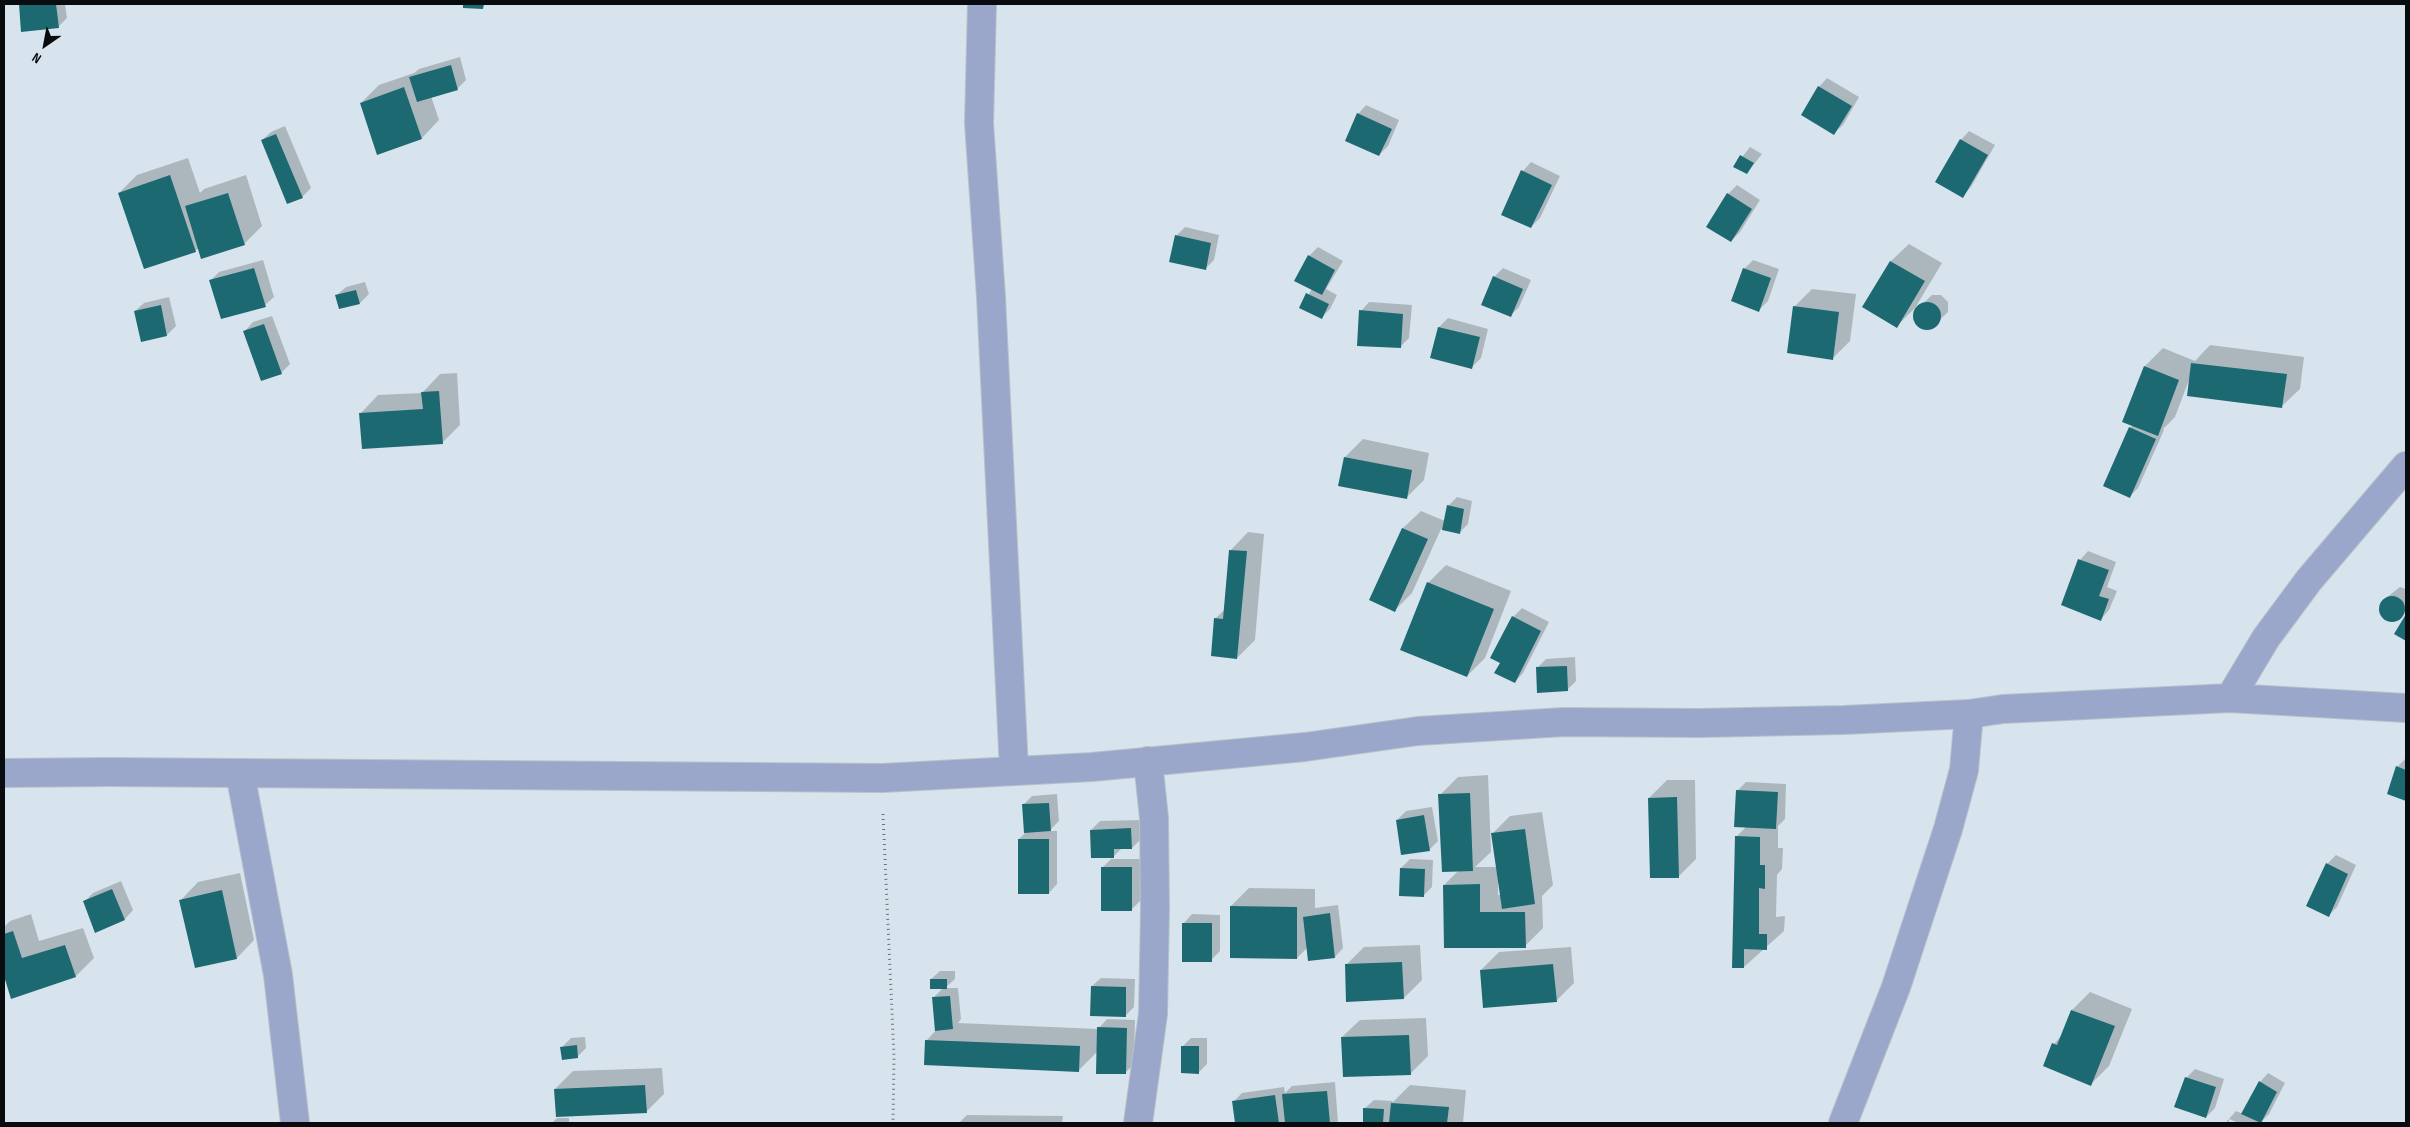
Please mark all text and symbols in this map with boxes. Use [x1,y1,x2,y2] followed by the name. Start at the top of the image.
[20,20,70,70] north arrow
[29,49,44,67] text: N

